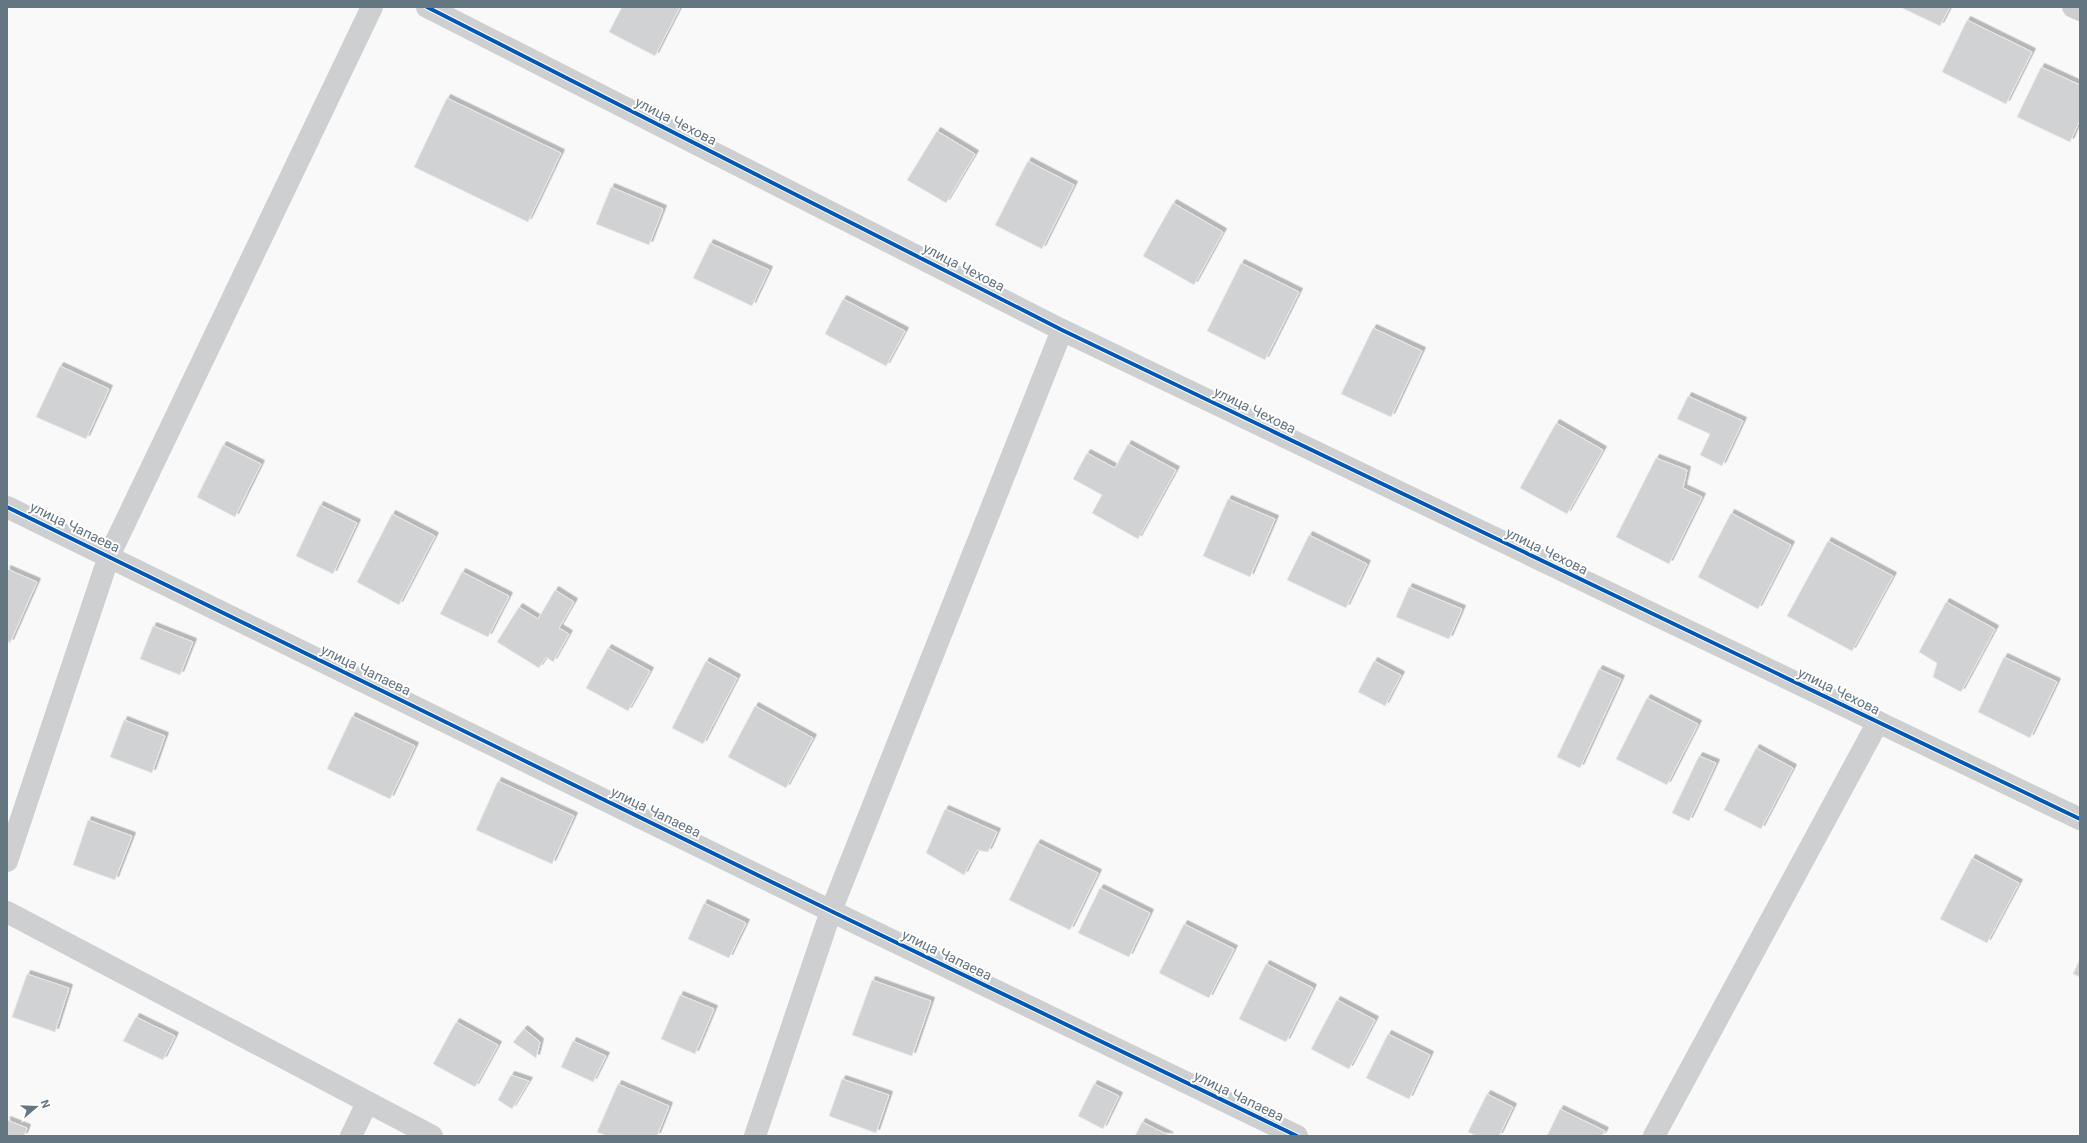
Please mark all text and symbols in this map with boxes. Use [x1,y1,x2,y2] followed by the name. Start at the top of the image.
[633,94,719,148] street label: улица Чехова
[921,240,1007,294] street label: улица Чехова
[1211,383,1299,437] street label: улица Чехова
[28,498,122,556] street label: улица Чапаева
[1503,524,1591,578] street label: улица Чехова
[319,641,413,699] street label: улица Чапаева
[1795,664,1883,718] street label: улица Чехова
[609,783,703,841] street label: улица Чапаева
[900,926,994,984] street label: улица Чапаева
[1192,1067,1286,1125] street label: улица Чапаева
[16,1087,56,1127] north arrow
[38,1098,52,1110] text: N

